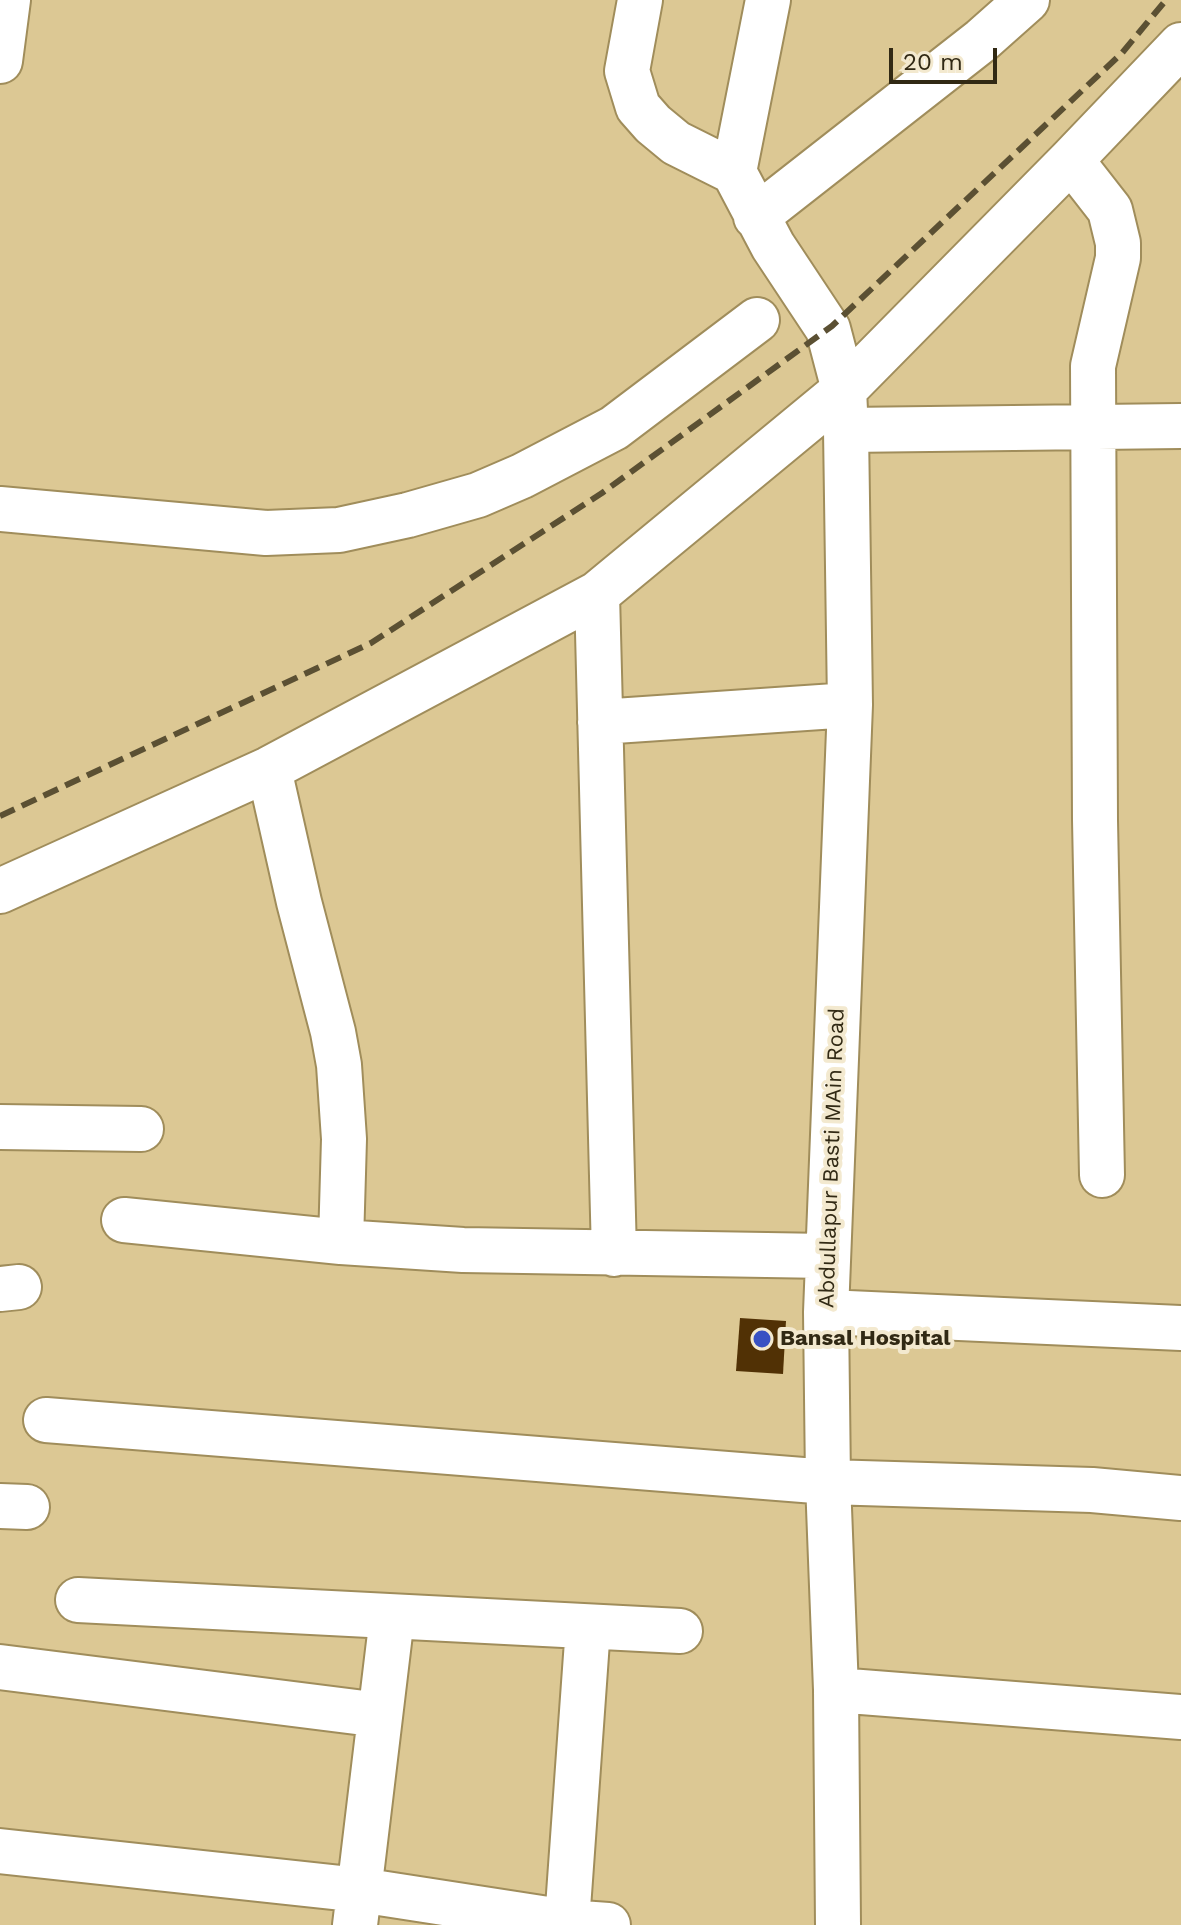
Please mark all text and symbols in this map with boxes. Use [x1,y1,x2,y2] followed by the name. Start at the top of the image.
[893,32,1001,82] scale bar
[903,48,963,76] text: 20 m
[814,1007,850,1309] street label: Abdullapur Basti MAin Road
[780,1326,950,1352] place label: Bansal Hospital
[751,1328,773,1350] marker: Bansal Hospital

